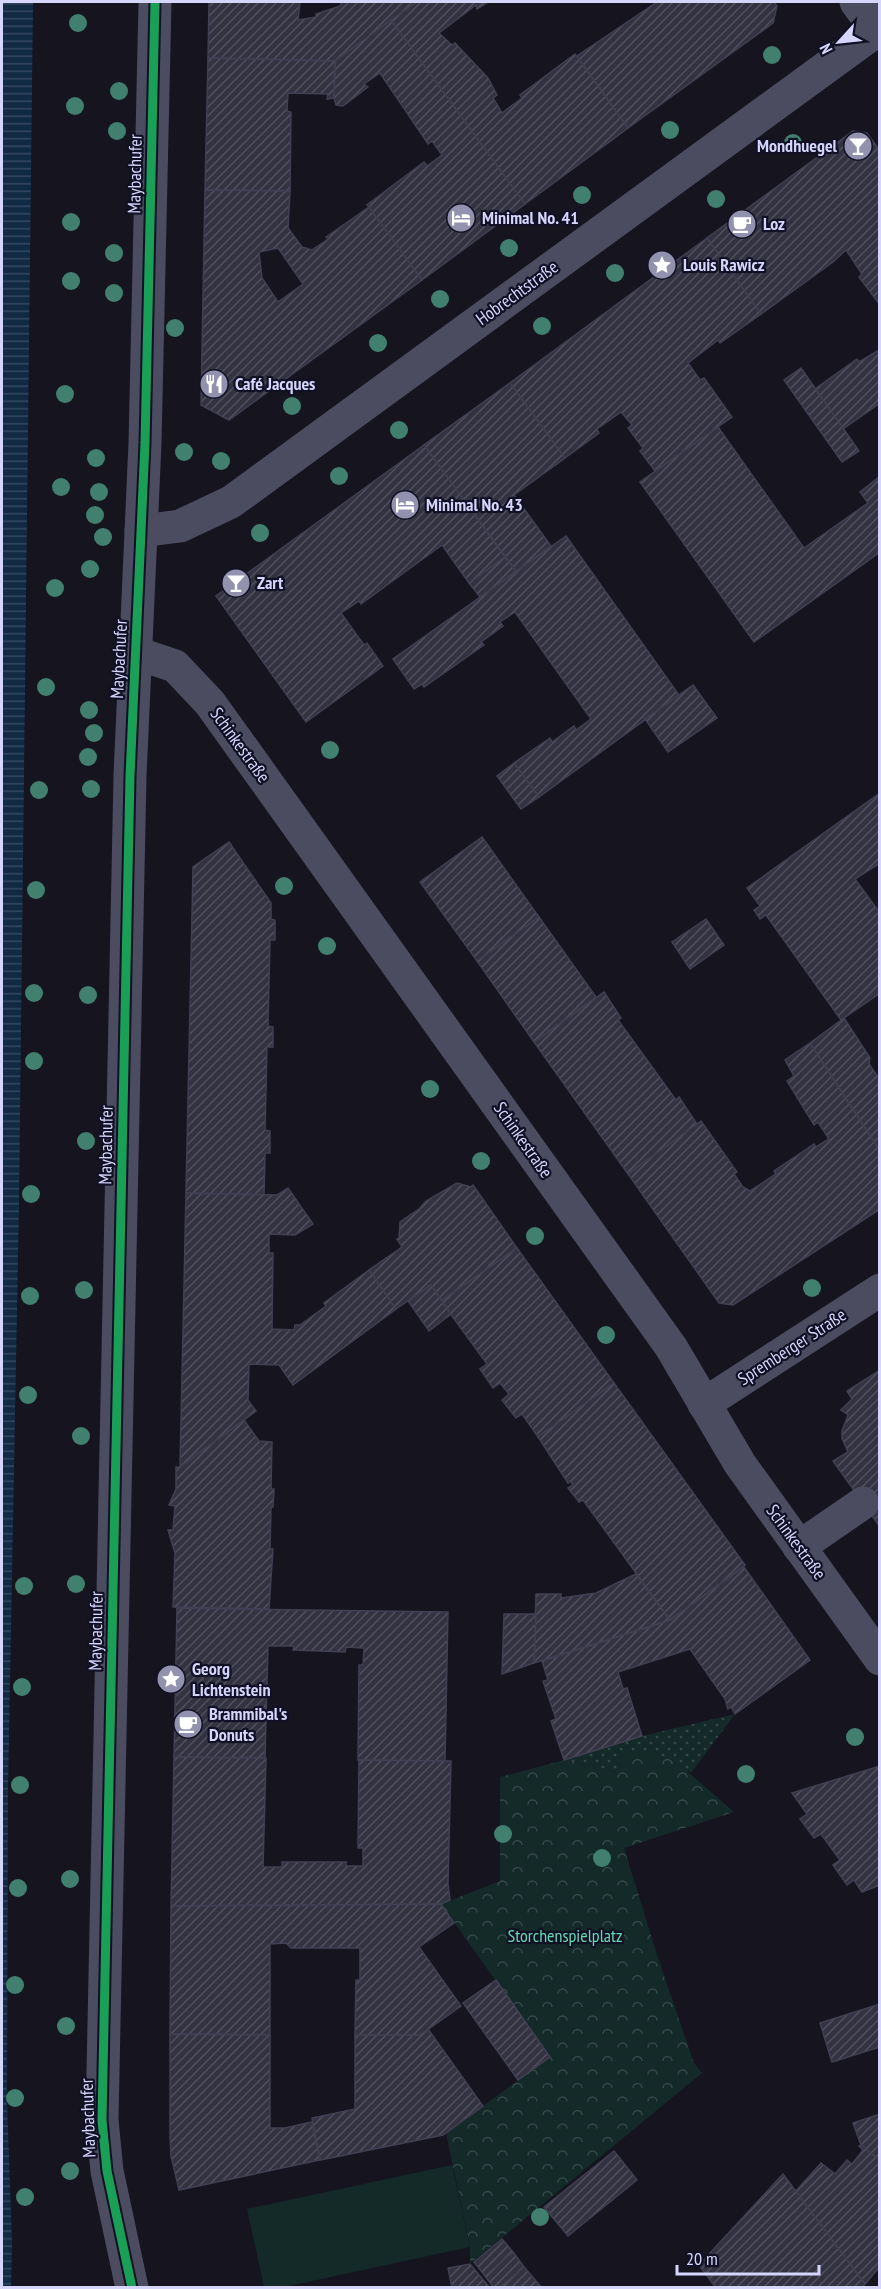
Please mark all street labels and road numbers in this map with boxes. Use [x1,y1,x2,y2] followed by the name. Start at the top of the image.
[122,134,147,214] street label: Maybachufer
[471,255,562,330] street label: Hobrechtstraße
[105,619,132,699] street label: Maybachufer
[205,703,275,787] street label: Schinkestraße
[489,1097,558,1182] street label: Schinkestraße
[93,1105,118,1185] street label: Maybachufer
[733,1303,850,1390] street label: Spremberger Straße
[761,1500,831,1584] street label: Schinkestraße
[83,1591,108,1671] street label: Maybachufer
[75,2078,100,2158] street label: Maybachufer

